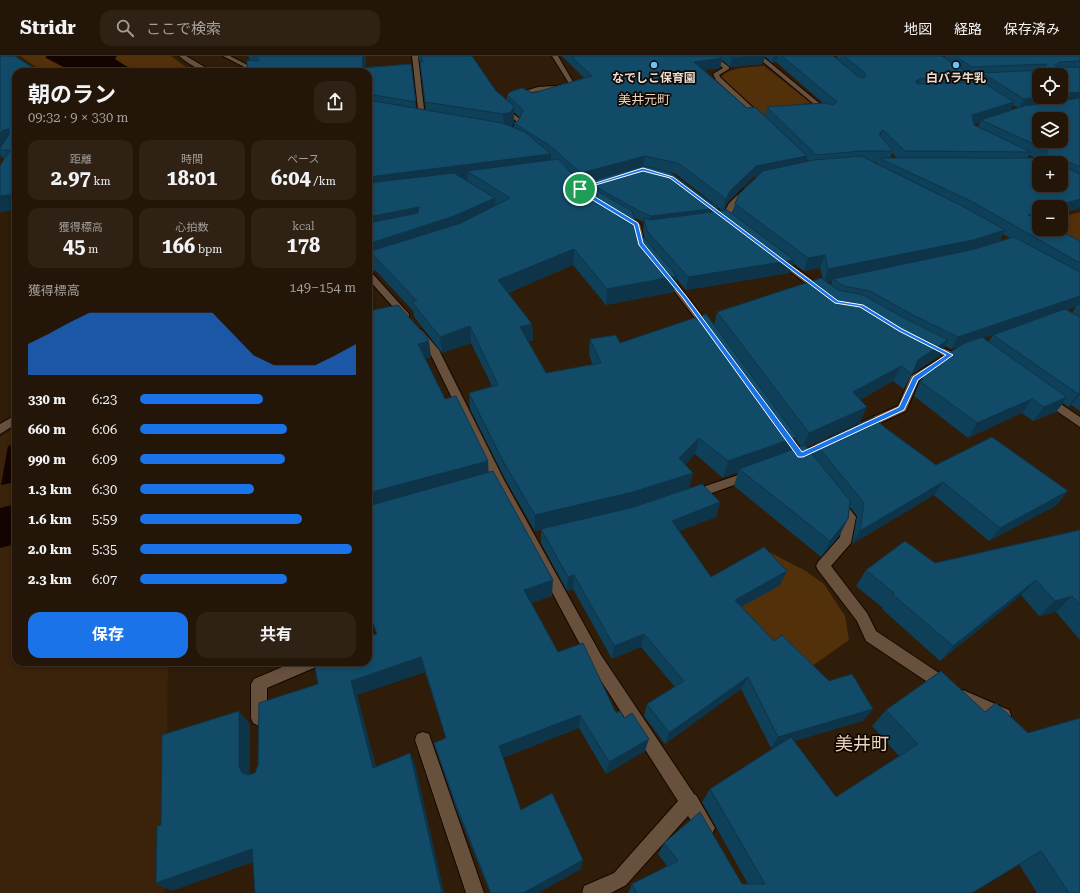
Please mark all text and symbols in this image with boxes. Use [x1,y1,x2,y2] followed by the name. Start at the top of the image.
[100,10,380,46] search box
[20,16,76,39] text: Stridr
[114,17,136,39] icon: search
[146,20,221,38] text: ここで検索
[904,21,932,37] text: 地図
[954,21,982,37] text: 経路
[1004,21,1060,37] text: 保存済み
[649,60,659,70] marker: なでしこ保育園
[951,60,961,70] marker: 白バラ牛乳
[1032,68,1068,236] map controls
[1032,68,1068,104] button: locate
[612,71,696,85] place label: なでしこ保育園
[926,71,986,85] place label: 白バラ牛乳
[314,81,356,123] button: share
[28,82,116,107] text: 朝のラン
[618,92,670,107] district label: 美井元町
[28,110,128,125] text: 09:32 · 9 × 330 m
[1032,112,1068,148] button: layers
[70,153,92,166] text: 距離
[181,153,203,166] text: 時間
[287,153,320,166] text: ペース
[1032,156,1068,192] button: +
[51,166,91,190] text: 2.97
[166,166,218,190] text: 18:01
[271,166,311,190] text: 6:04
[563,172,597,206] pin
[91,175,111,188] text: km
[311,175,336,188] text: /km
[569,178,591,200] icon: arrive
[1032,200,1068,236] button: −
[292,220,314,233] text: kcal
[59,221,103,234] text: 獲得標高
[175,221,208,234] text: 心拍数
[287,233,320,257] text: 178
[63,234,85,258] text: 45
[162,234,195,258] text: 166
[85,243,98,256] text: m
[195,243,222,256] text: bpm
[289,280,356,295] text: 149–154 m
[28,283,80,298] text: 獲得標高
[28,392,66,407] text: 330 m
[92,392,117,407] text: 6:23
[28,422,66,437] text: 660 m
[92,422,117,437] text: 6:06
[28,452,66,467] text: 990 m
[92,452,117,467] text: 6:09
[28,482,71,497] text: 1.3 km
[92,482,117,497] text: 6:30
[28,512,71,527] text: 1.6 km
[92,512,117,527] text: 5:59
[28,542,71,557] text: 2.0 km
[92,542,117,557] text: 5:35
[28,572,71,587] text: 2.3 km
[92,572,117,587] text: 6:07
[28,612,188,658] button: 保存
[196,612,356,658] button: 共有
[835,733,889,754] district label: 美井町

